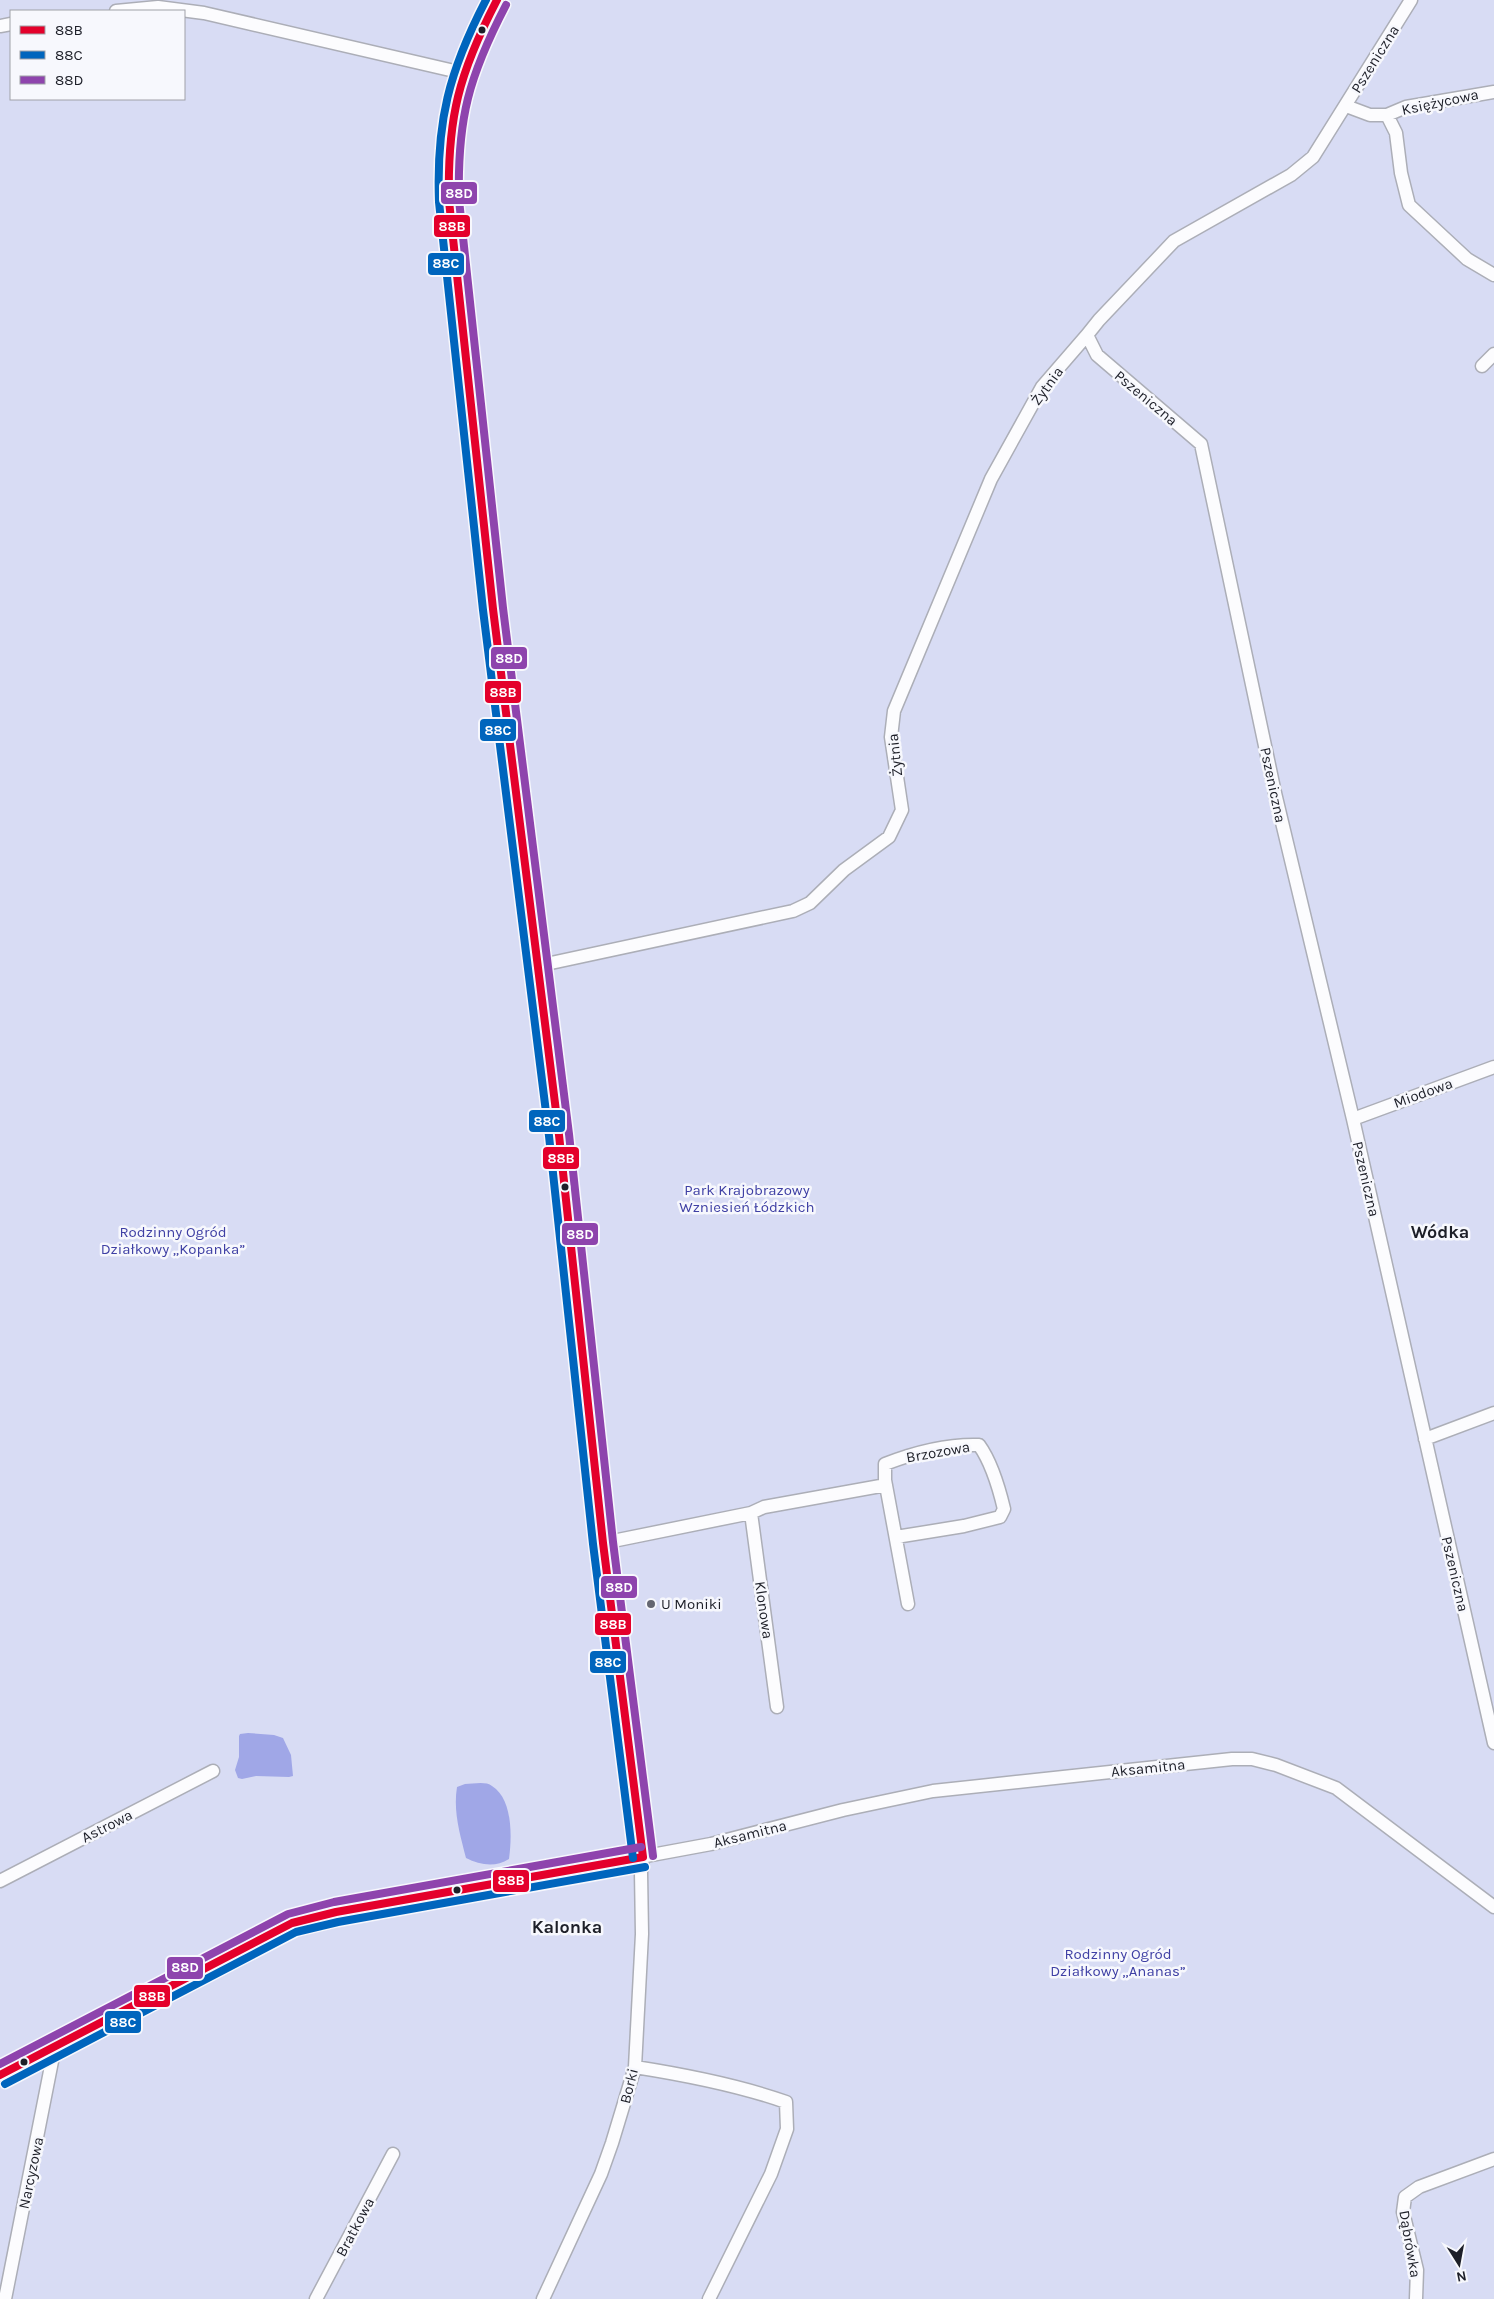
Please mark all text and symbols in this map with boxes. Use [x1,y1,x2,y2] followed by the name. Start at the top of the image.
[10,10,185,100] legend
[55,21,83,39] text: 88B
[1347,22,1403,96] street label: Pszeniczna
[477,25,487,35] unlabelled marker
[55,46,83,64] text: 88C
[55,71,83,89] text: 88D
[1400,85,1480,119] street label: Księżycowa
[440,181,478,205] line badge: 88D
[445,185,473,202] text: 88D
[433,214,471,238] line badge: 88B
[438,218,466,235] text: 88B
[427,252,465,276] line badge: 88C
[433,255,460,272] text: 88C
[1027,363,1067,409] street label: Żytnia
[1111,366,1181,430] street label: Pszeniczna
[490,646,528,670] line badge: 88D
[495,650,523,667] text: 88D
[484,680,522,704] line badge: 88B
[489,684,517,701] text: 88B
[479,718,517,742] line badge: 88C
[485,722,512,739] text: 88C
[884,733,906,777] street label: Żytnia
[1256,746,1290,824] street label: Pszeniczna
[1391,1074,1455,1112] street label: Miodowa
[528,1109,566,1133] line badge: 88C
[534,1113,561,1130] text: 88C
[1349,1140,1383,1218] street label: Pszeniczna
[542,1146,580,1170] line badge: 88B
[547,1150,575,1167] text: 88B
[679,1181,815,1216] park label: Park Krajobrazowy Wzniesień Łódzkich
[560,1182,570,1192] unlabelled marker
[1411,1221,1469,1243] district label: Wódka
[561,1222,599,1246] line badge: 88D
[101,1223,245,1258] park label: Rodzinny Ogród Działkowy „Kopanka”
[566,1226,594,1243] text: 88D
[905,1438,971,1466] street label: Brzozowa
[1438,1535,1472,1613] street label: Pszeniczna
[600,1575,638,1599] line badge: 88D
[605,1579,633,1596] text: 88D
[751,1580,777,1640] street label: Klonowa
[661,1595,722,1613] place label: U Moniki
[645,1598,657,1610] marker: U Moniki
[594,1612,632,1636] line badge: 88B
[599,1616,627,1633] text: 88B
[589,1650,627,1674] line badge: 88C
[595,1654,622,1671] text: 88C
[1110,1755,1186,1781] street label: Aksamitna
[78,1806,136,1846] street label: Astrowa
[712,1816,788,1852] street label: Aksamitna
[492,1869,530,1893] line badge: 88B
[497,1872,525,1889] text: 88B
[452,1885,462,1895] unlabelled marker
[532,1916,602,1938] district label: Kalonka
[1050,1945,1186,1980] park label: Rodzinny Ogród Działkowy „Ananas”
[166,1956,204,1980] line badge: 88D
[171,1959,199,1976] text: 88D
[133,1984,171,2008] line badge: 88B
[138,1988,166,2005] text: 88B
[104,2010,142,2034] line badge: 88C
[110,2014,137,2031] text: 88C
[19,2057,29,2067] unlabelled marker
[616,2066,642,2106] street label: Borki
[15,2135,47,2211] street label: Narcyzowa
[332,2194,378,2260] street label: Bratkowa
[1395,2209,1425,2279] street label: Dąbrówka
[1434,2239,1484,2289] north arrow
[1455,2267,1468,2286] text: N

